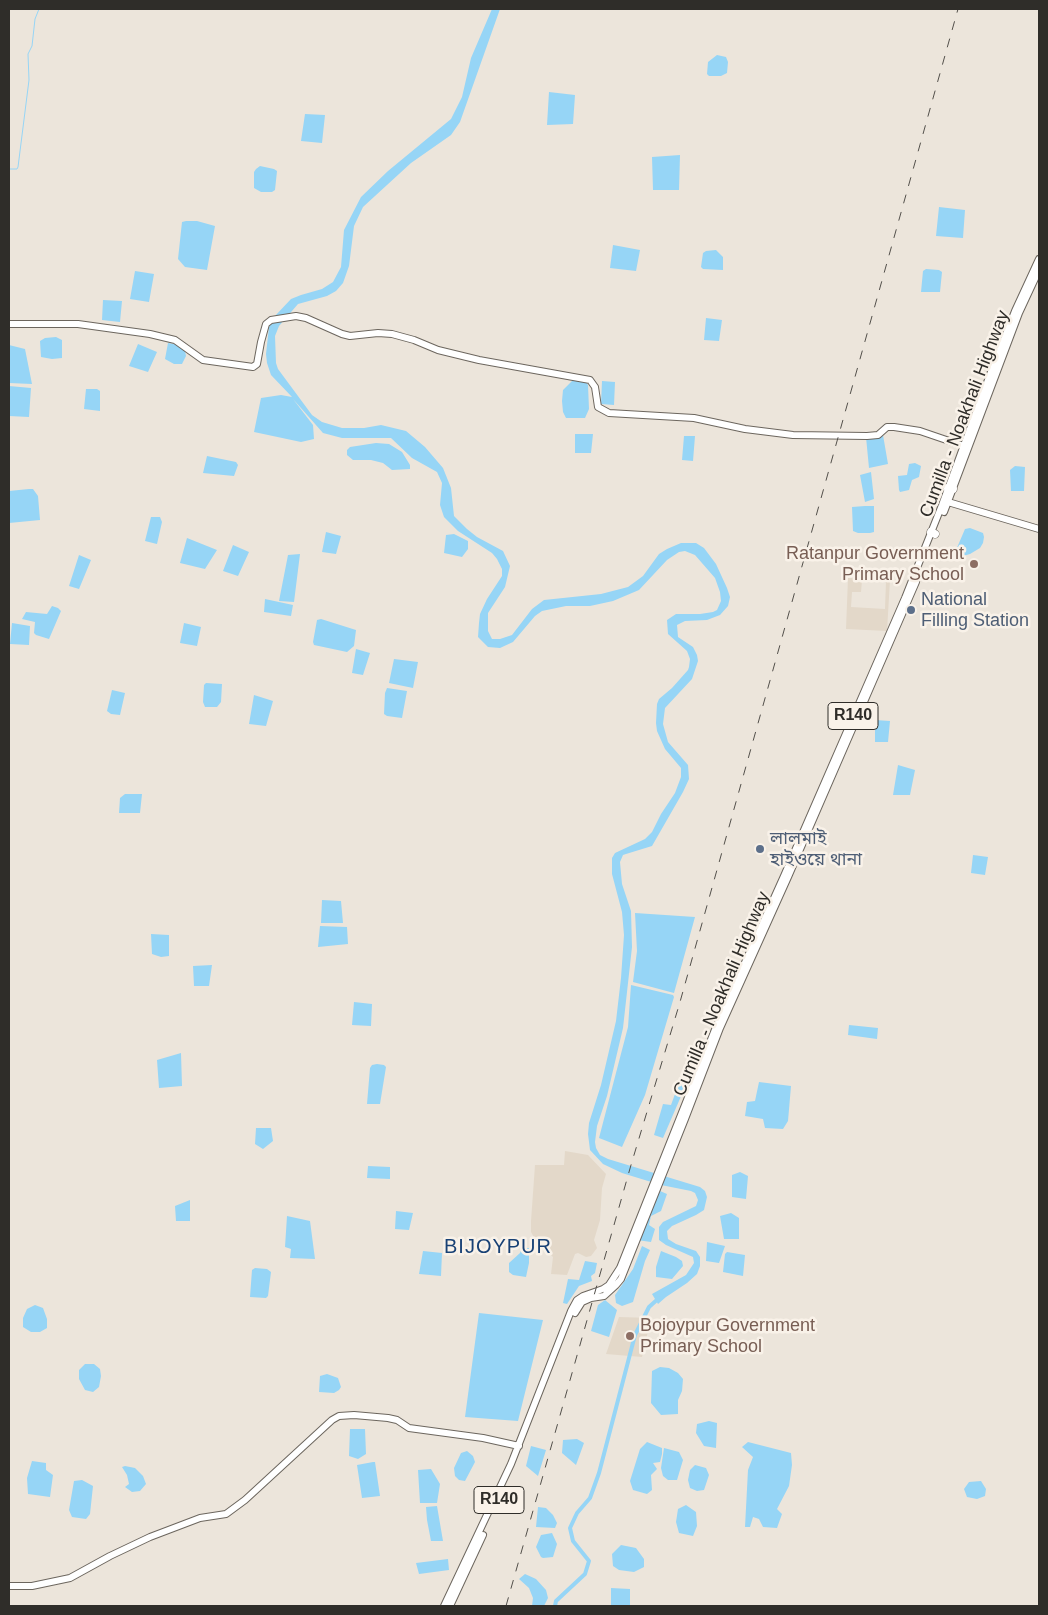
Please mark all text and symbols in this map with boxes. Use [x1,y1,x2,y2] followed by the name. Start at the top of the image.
[915,307,1015,521] street label: Cumilla - Noakhali Highway
[786,543,964,586] place label: Ratanpur Government Primary School
[968,558,980,570] marker: Ratanpur Government Primary School
[921,589,1029,632] place label: National Filling Station
[905,604,917,616] marker: National Filling Station
[828,702,878,729] road number: R140
[770,828,862,871] place label: লালমাই হাইওয়ে থানা
[754,843,766,855] marker: লালমাই হাইওয়ে থানা
[669,888,775,1100] street label: Cumilla - Noakhali Highway
[443,1235,553,1259] district label: BIJOYPUR
[640,1315,815,1358] place label: Bojoypur Government Primary School
[624,1330,636,1342] marker: Bojoypur Government Primary School
[474,1486,524,1514] road number: R140

